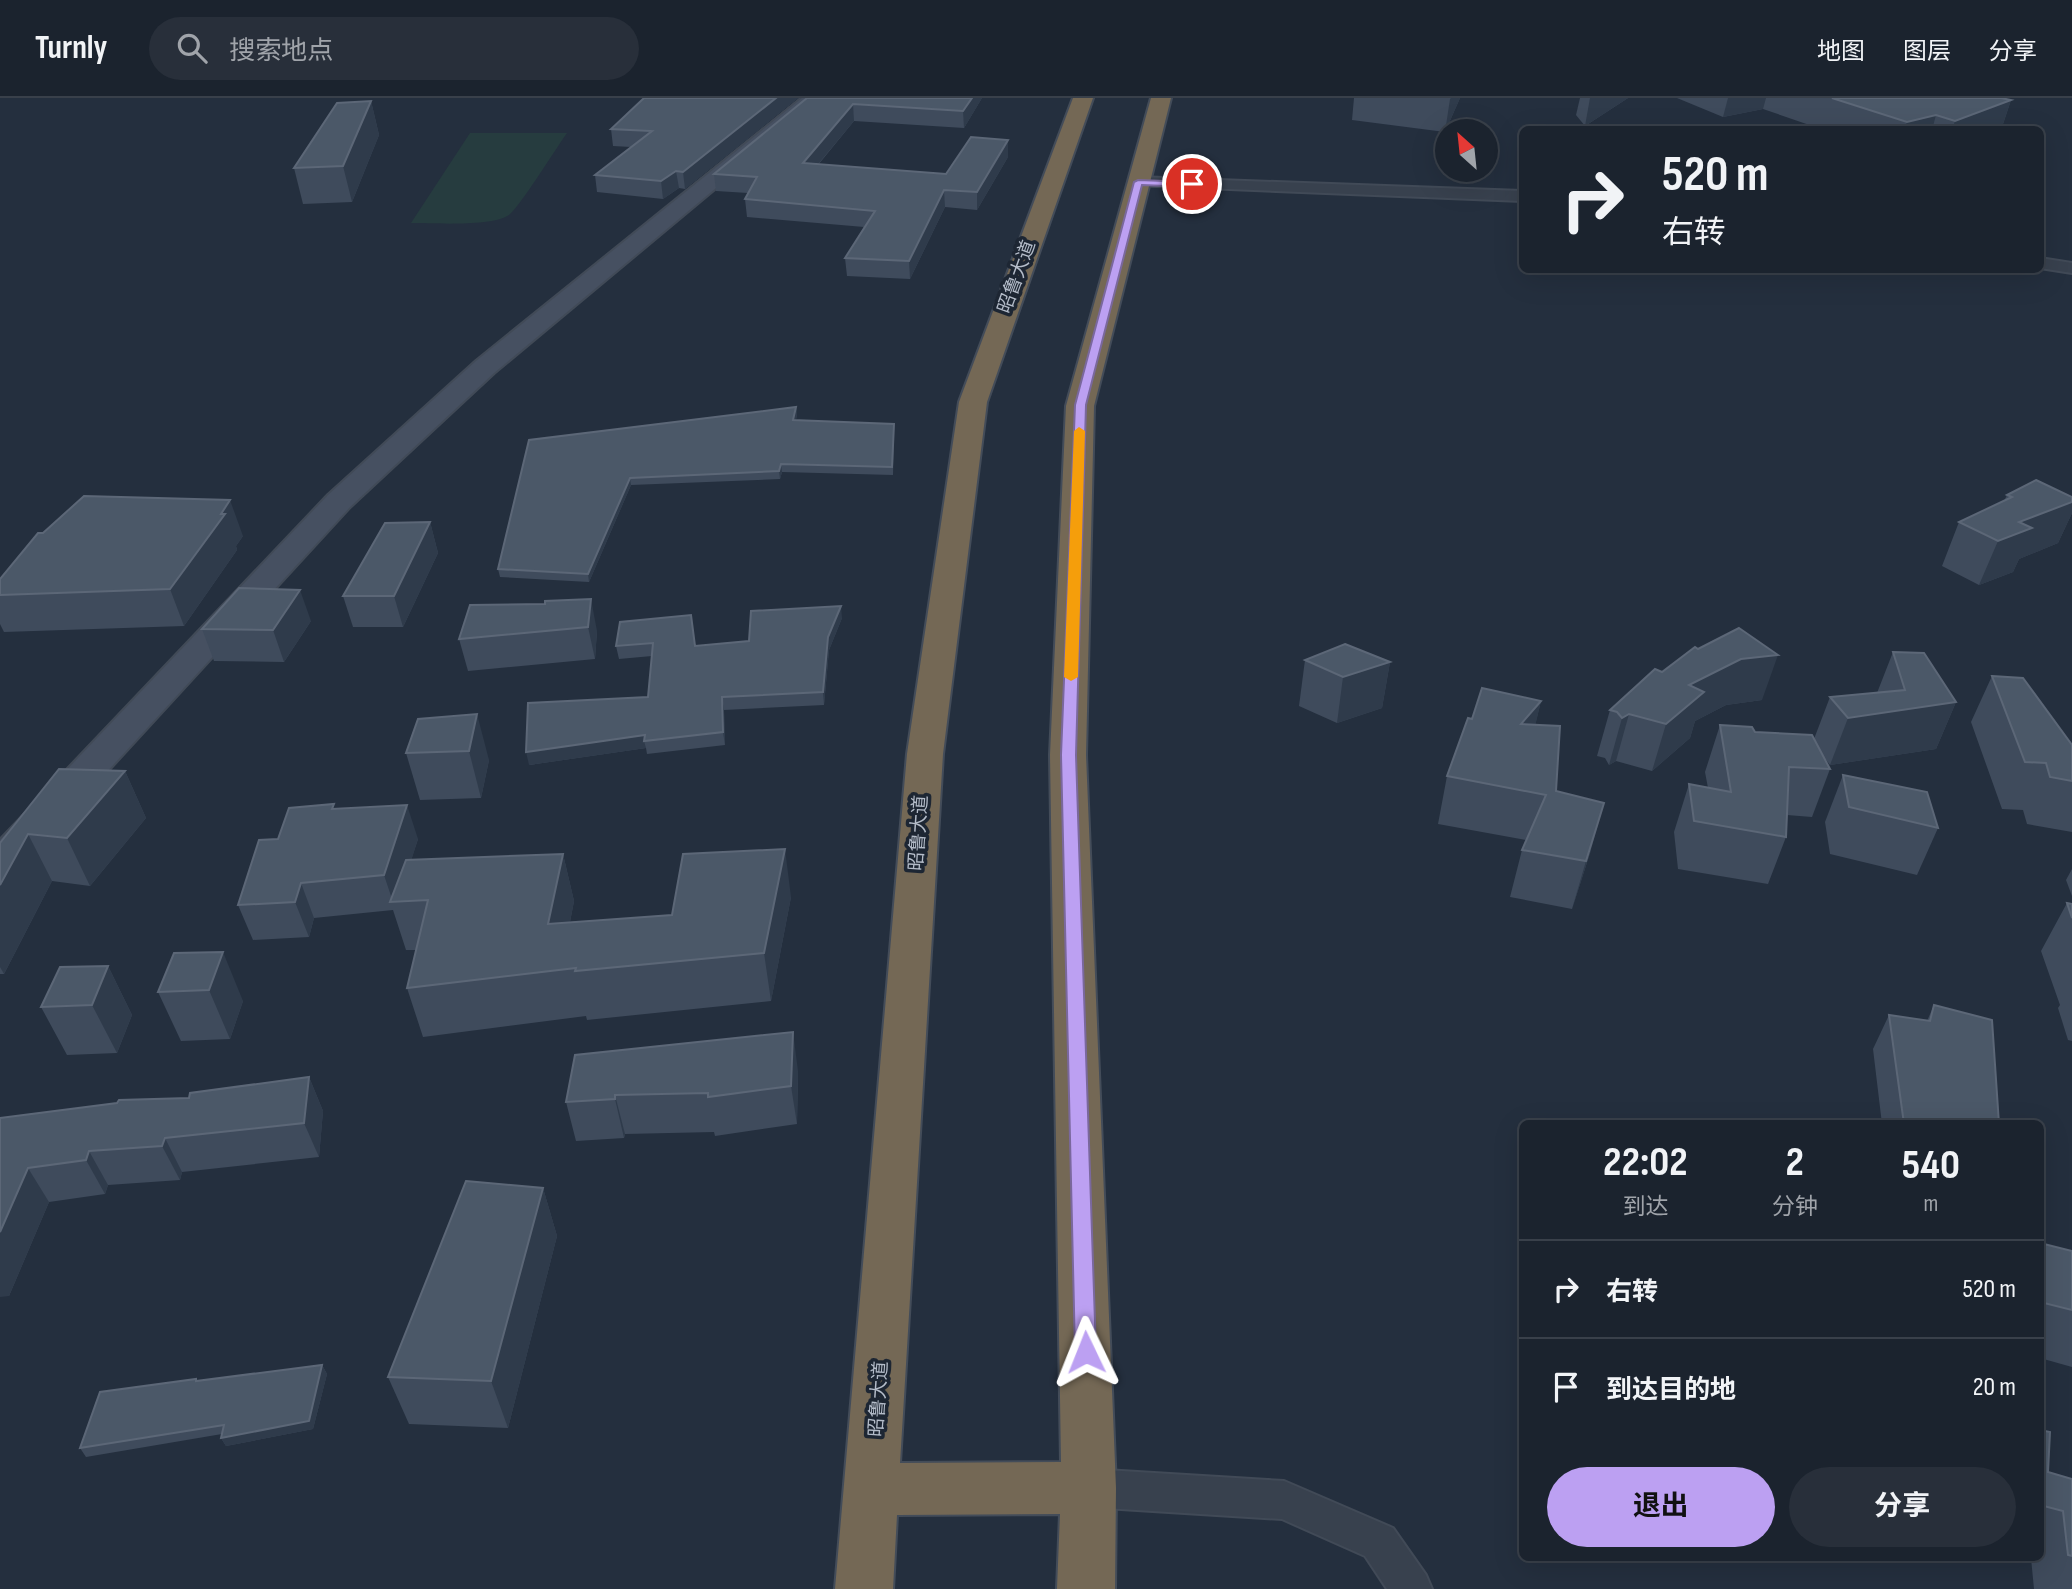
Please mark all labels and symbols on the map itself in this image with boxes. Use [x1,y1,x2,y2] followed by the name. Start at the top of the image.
[1435,119,1498,182] north arrow
[1162,154,1222,214] pin
[993,237,1041,317] street label: 昭鲁大道
[905,794,933,872] street label: 昭鲁大道
[1049,1315,1123,1389] position arrow
[865,1360,893,1438] street label: 昭鲁大道

